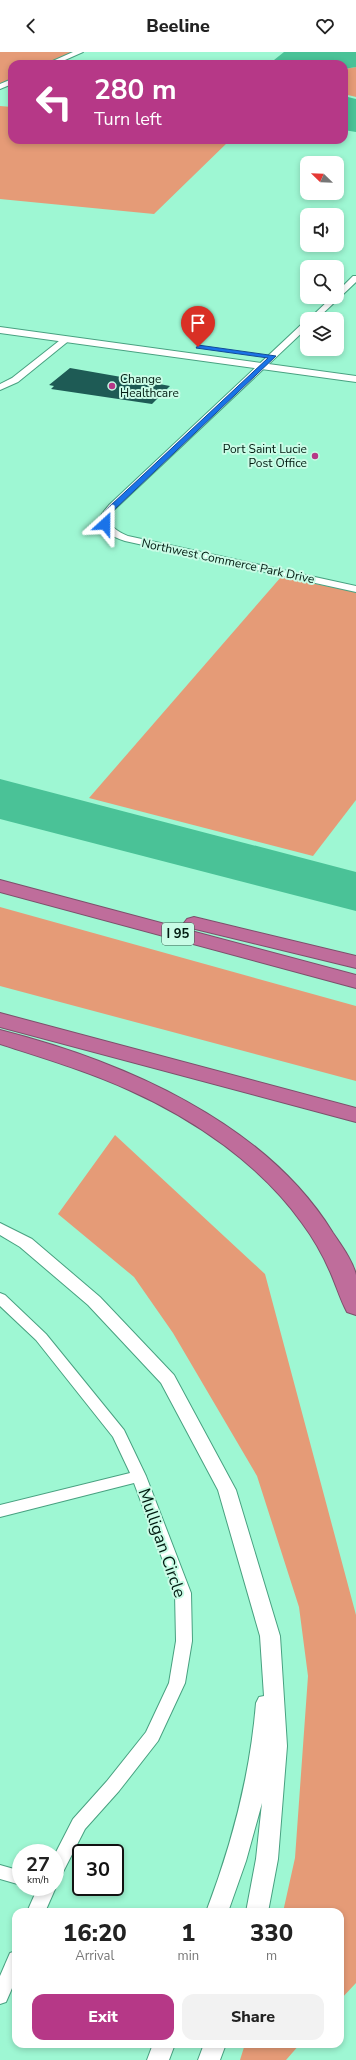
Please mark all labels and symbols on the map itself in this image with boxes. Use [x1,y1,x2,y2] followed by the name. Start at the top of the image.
[300,156,344,200] north arrow
[181,306,215,347] pin
[120,371,179,401] place label: Change Healthcare
[107,381,117,391] marker: Change Healthcare
[223,441,307,471] place label: Port Saint Lucie Post Office
[310,451,320,461] marker: Port Saint Lucie Post Office
[84,503,126,545] position arrow
[140,535,316,587] street label: Northwest Commerce Park Drive
[162,923,194,945] road number: I 95
[133,1485,191,1601] street label: Mulligan Circle
[72,1844,124,1896] speed limit sign: 30

